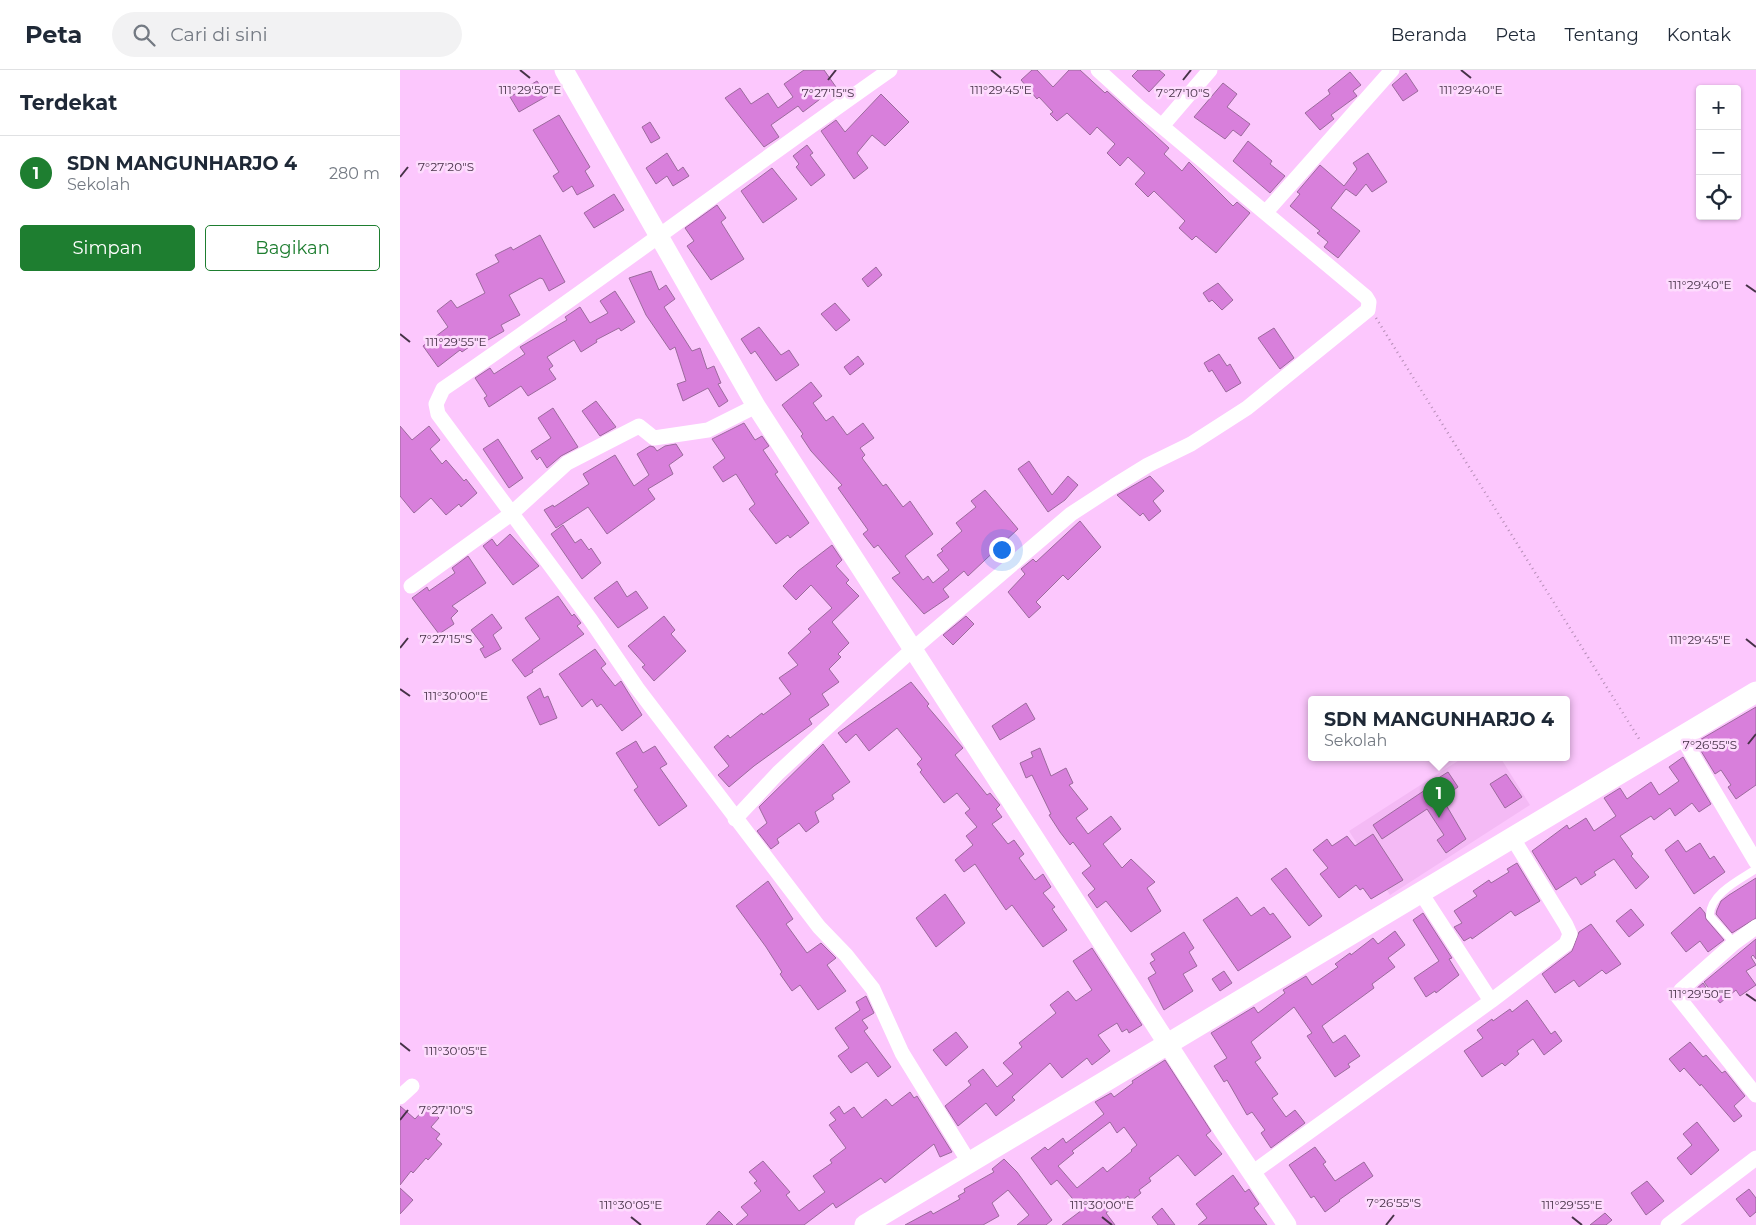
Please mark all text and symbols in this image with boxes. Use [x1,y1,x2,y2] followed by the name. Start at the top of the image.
[112,12,462,57] search box
[25,20,82,49] text: Peta
[130,21,158,49] icon: search
[170,23,268,46] text: Cari di sini
[1391,24,1467,46] text: Beranda
[1495,24,1536,46] text: Peta
[1564,24,1639,46] text: Tentang
[1667,24,1731,46] text: Kontak
[499,82,561,97] text: 111°29'50"E
[970,82,1032,97] text: 111°29'45"E
[1439,82,1503,97] text: 111°29'40"E
[802,85,854,100] text: 7°27'15"S
[1156,85,1210,100] text: 7°27'10"S
[1696,85,1741,220] map controls
[1696,85,1741,130] button: +
[20,90,117,115] text: Terdekat
[1696,130,1741,175] button: −
[67,152,297,175] text: SDN MANGUNHARJO 4
[418,159,474,174] text: 7°27'20"S
[33,164,39,183] text: 1
[329,164,380,183] text: 280 m
[67,175,130,194] text: Sekolah
[1696,175,1741,220] button: locate
[20,225,195,271] button: Simpan
[205,225,380,271] button: Bagikan
[1668,277,1732,292] text: 111°29'40"E
[425,334,487,349] text: 111°29'55"E
[989,537,1015,563] your location
[420,631,472,646] text: 7°27'15"S
[1669,632,1731,647] text: 111°29'45"E
[424,688,488,703] text: 111°30'00"E
[1308,696,1570,761] popup
[1324,708,1554,731] text: SDN MANGUNHARJO 4
[1324,731,1387,750] text: Sekolah
[1683,737,1737,752] text: 7°26'55"S
[1423,777,1455,818] pin: 1
[1669,986,1731,1001] text: 111°29'50"E
[425,1043,487,1058] text: 111°30'05"E
[419,1102,473,1117] text: 7°27'10"S
[1367,1195,1421,1210] text: 7°26'55"S
[600,1197,662,1212] text: 111°30'05"E
[1070,1197,1134,1212] text: 111°30'00"E
[1541,1197,1603,1212] text: 111°29'55"E

